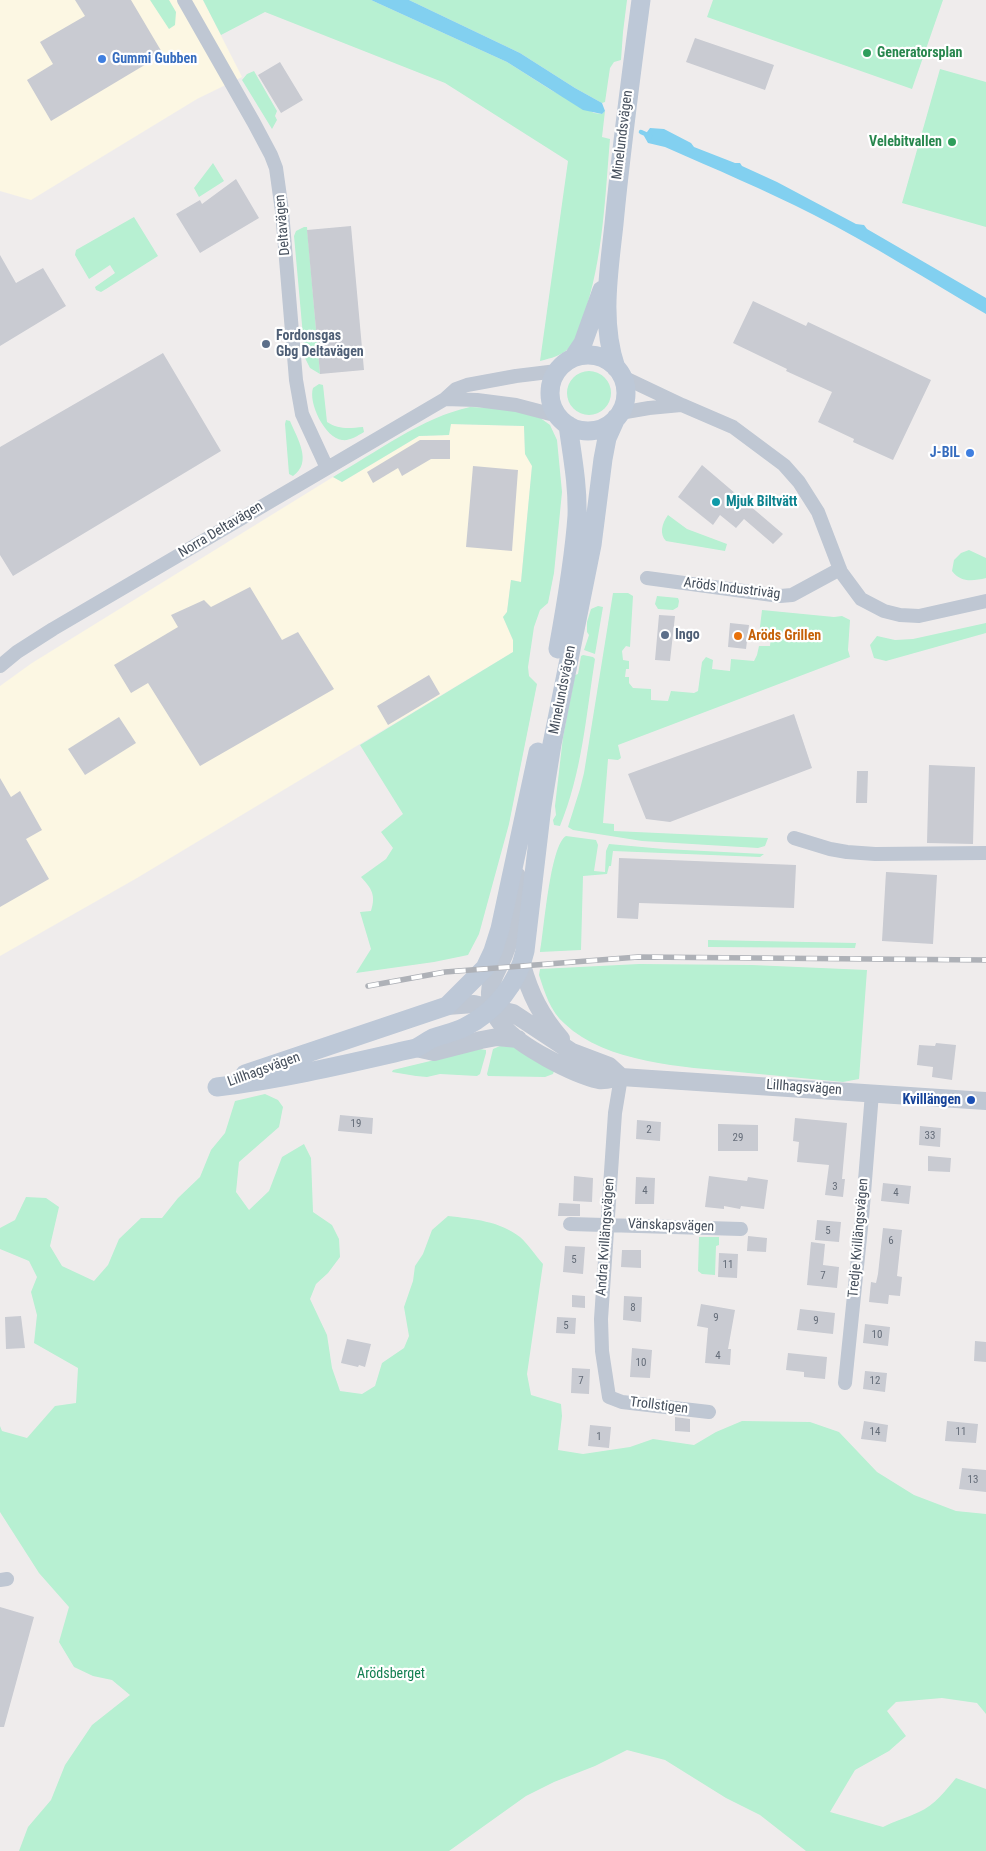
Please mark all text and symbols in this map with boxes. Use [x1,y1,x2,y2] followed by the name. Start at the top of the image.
[877,45,963,61] place label: Generatorsplan
[861,47,873,59] marker: Generatorsplan
[112,51,197,67] place label: Gummi Gubben
[96,53,108,65] marker: Gummi Gubben
[609,89,637,181] street label: Minelundsvägen
[869,134,942,150] place label: Velebitvallen
[946,136,958,148] marker: Velebitvallen
[272,194,294,256] street label: Deltavägen
[276,328,364,361] place label: Fordonsgas Gbg Deltavägen
[260,338,272,350] marker: Fordonsgas Gbg Deltavägen
[930,445,960,461] place label: J-BIL
[964,447,976,459] marker: J-BIL
[726,494,797,510] place label: Mjuk Biltvätt
[710,496,722,508] marker: Mjuk Biltvätt
[176,498,266,562] street label: Norra Deltavägen
[683,575,781,603] street label: Aröds Industriväg
[675,627,700,643] place label: Ingo
[748,628,821,644] place label: Aröds Grillen
[659,629,671,641] marker: Ingo
[732,630,744,642] marker: Aröds Grillen
[546,644,580,736] street label: Minelundsvägen
[225,1049,303,1091] street label: Lillhagsvägen
[766,1077,842,1099] street label: Lillhagsvägen
[903,1092,961,1108] place label: Kvillängen
[965,1094,977,1106] marker: Kvillängen
[351,1117,361,1131] house number: 19
[646,1123,652,1137] house number: 2
[925,1129,935,1143] house number: 33
[733,1131,743,1145] house number: 29
[593,1177,619,1297] street label: Andra Kvillängsvägen
[845,1178,873,1298] street label: Tredje Kvillängsvägen
[832,1180,838,1194] house number: 3
[642,1184,648,1198] house number: 4
[893,1186,899,1200] house number: 4
[627,1216,715,1236] street label: Vänskapsvägen
[825,1224,831,1238] house number: 5
[888,1234,894,1248] house number: 6
[571,1253,577,1267] house number: 5
[723,1258,733,1272] house number: 11
[820,1269,826,1283] house number: 7
[630,1301,636,1315] house number: 8
[713,1311,719,1325] house number: 9
[813,1314,819,1328] house number: 9
[563,1319,569,1333] house number: 5
[872,1328,882,1342] house number: 10
[715,1349,721,1363] house number: 4
[636,1356,646,1370] house number: 10
[578,1374,584,1388] house number: 7
[870,1374,880,1388] house number: 12
[629,1394,689,1418] street label: Trollstigen
[870,1425,880,1439] house number: 14
[956,1425,966,1439] house number: 11
[596,1430,602,1444] house number: 1
[968,1473,978,1487] house number: 13
[357,1666,425,1682] park label: Arödsberget

